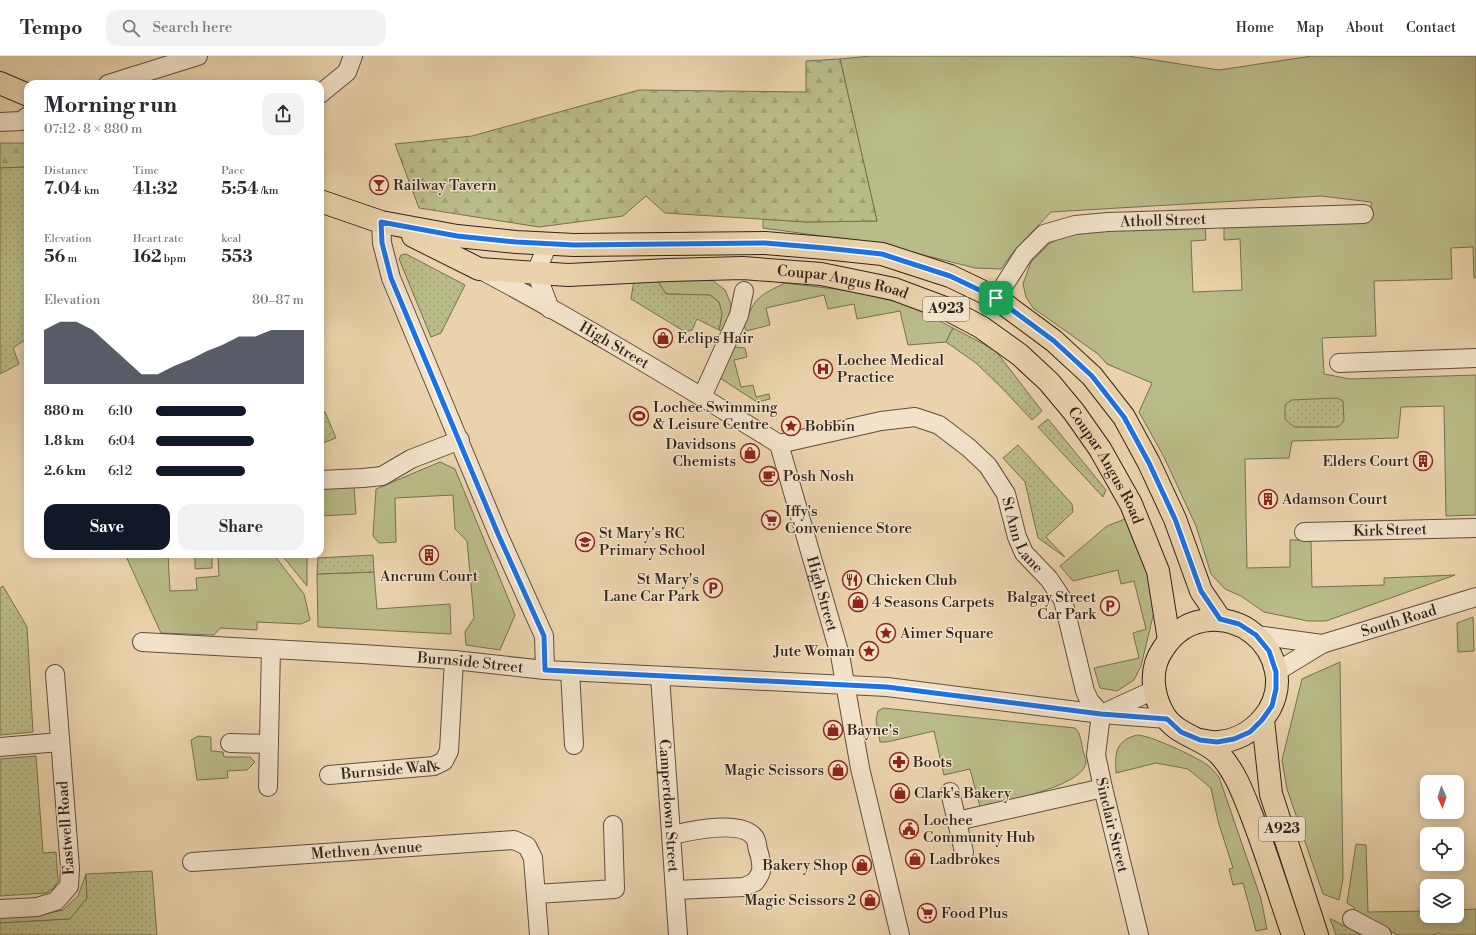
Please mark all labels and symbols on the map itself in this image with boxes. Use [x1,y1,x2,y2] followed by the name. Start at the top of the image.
[368,174,390,196] bar icon: Railway Tavern
[393,176,497,195] place label: Railway Tavern
[1119,209,1207,231] street label: Atholl Street
[776,261,912,303] street label: Coupar Angus Road
[979,281,1013,315] pin
[923,297,969,321] road number: A923
[576,317,653,373] street label: High Street
[652,327,674,349] shop icon: Eclips Hair
[677,329,754,348] place label: Eclips Hair
[837,351,944,387] place label: Lochee Medical Practice
[812,358,834,380] hospital icon: Lochee Medical Practice
[653,398,778,434] place label: Lochee Swimming & Leisure Centre
[1064,403,1148,527] street label: Coupar Angus Road
[628,405,650,427] sports icon: Lochee Swimming & Leisure Centre
[780,415,802,437] place icon: Bobbin
[804,417,855,436] place label: Bobbin
[665,435,736,471] place label: Davidsons Chemists
[739,442,761,464] shop icon: Davidsons Chemists
[1412,450,1434,472] building icon: Elders Court
[1322,452,1410,471] place label: Elders Court
[758,465,780,487] cafe icon: Posh Nosh
[783,467,854,486] place label: Posh Nosh
[1257,488,1279,510] building icon: Adamson Court
[1281,490,1389,509] place label: Adamson Court
[998,495,1047,577] street label: St Ann Lane
[785,502,912,538] place label: Iffy's Convenience Store
[760,509,782,531] supermarket icon: Iffy's Convenience Store
[1353,520,1428,540] street label: Kirk Street
[599,524,706,560] place label: St Mary's RC Primary School
[574,531,596,553] school or university icon: St Mary's RC Primary School
[418,544,440,566] building icon: Ancrum Court
[802,554,842,634] street label: High Street
[379,567,479,586] place label: Ancrum Court
[841,569,863,591] restaurant icon: Chicken Club
[603,570,700,606] place label: St Mary's Lane Car Park
[866,571,957,590] place label: Chicken Club
[702,577,724,599] parking icon: St Mary's Lane Car Park
[1006,588,1097,624] place label: Balgay Street Car Park
[847,591,869,613] shop icon: 4 Seasons Carpets
[872,593,994,612] place label: 4 Seasons Carpets
[1099,595,1121,617] parking icon: Balgay Street Car Park
[1359,600,1439,641] street label: South Road
[875,622,897,644] place icon: Aimer Square
[899,624,993,643] place label: Aimer Square
[858,640,880,662] place icon: Jute Woman
[772,642,855,661] place label: Jute Woman
[416,648,525,677] street label: Burnside Street
[822,719,844,741] shop icon: Bayne's
[846,721,899,740] place label: Bayne's
[655,738,683,874] street label: Camperdown Street
[888,751,910,773] pharmacy icon: Boots
[912,753,952,772] place label: Boots
[339,755,443,784] street label: Burnside Walk
[827,759,849,781] shop icon: Magic Scissors
[724,761,824,780] place label: Magic Scissors
[1420,775,1464,819] north arrow
[1091,776,1133,875] street label: Sinclair Street
[53,780,79,876] street label: Eastwell Road
[889,782,911,804] shop icon: Clark's Bakery
[914,784,1012,803] place label: Clark's Bakery
[923,811,1035,847] place label: Lochee Community Hub
[1259,817,1305,841] road number: A923
[898,818,920,840] public building icon: Lochee Community Hub
[310,837,423,863] street label: Methven Avenue
[904,848,926,870] shop icon: Ladbrokes
[929,850,1000,869] place label: Ladbrokes
[851,854,873,876] shop icon: Bakery Shop
[762,856,848,875] place label: Bakery Shop
[859,889,881,911] shop icon: Magic Scissors 2
[744,891,856,910] place label: Magic Scissors 2
[916,902,938,924] supermarket icon: Food Plus
[941,904,1008,923] place label: Food Plus

